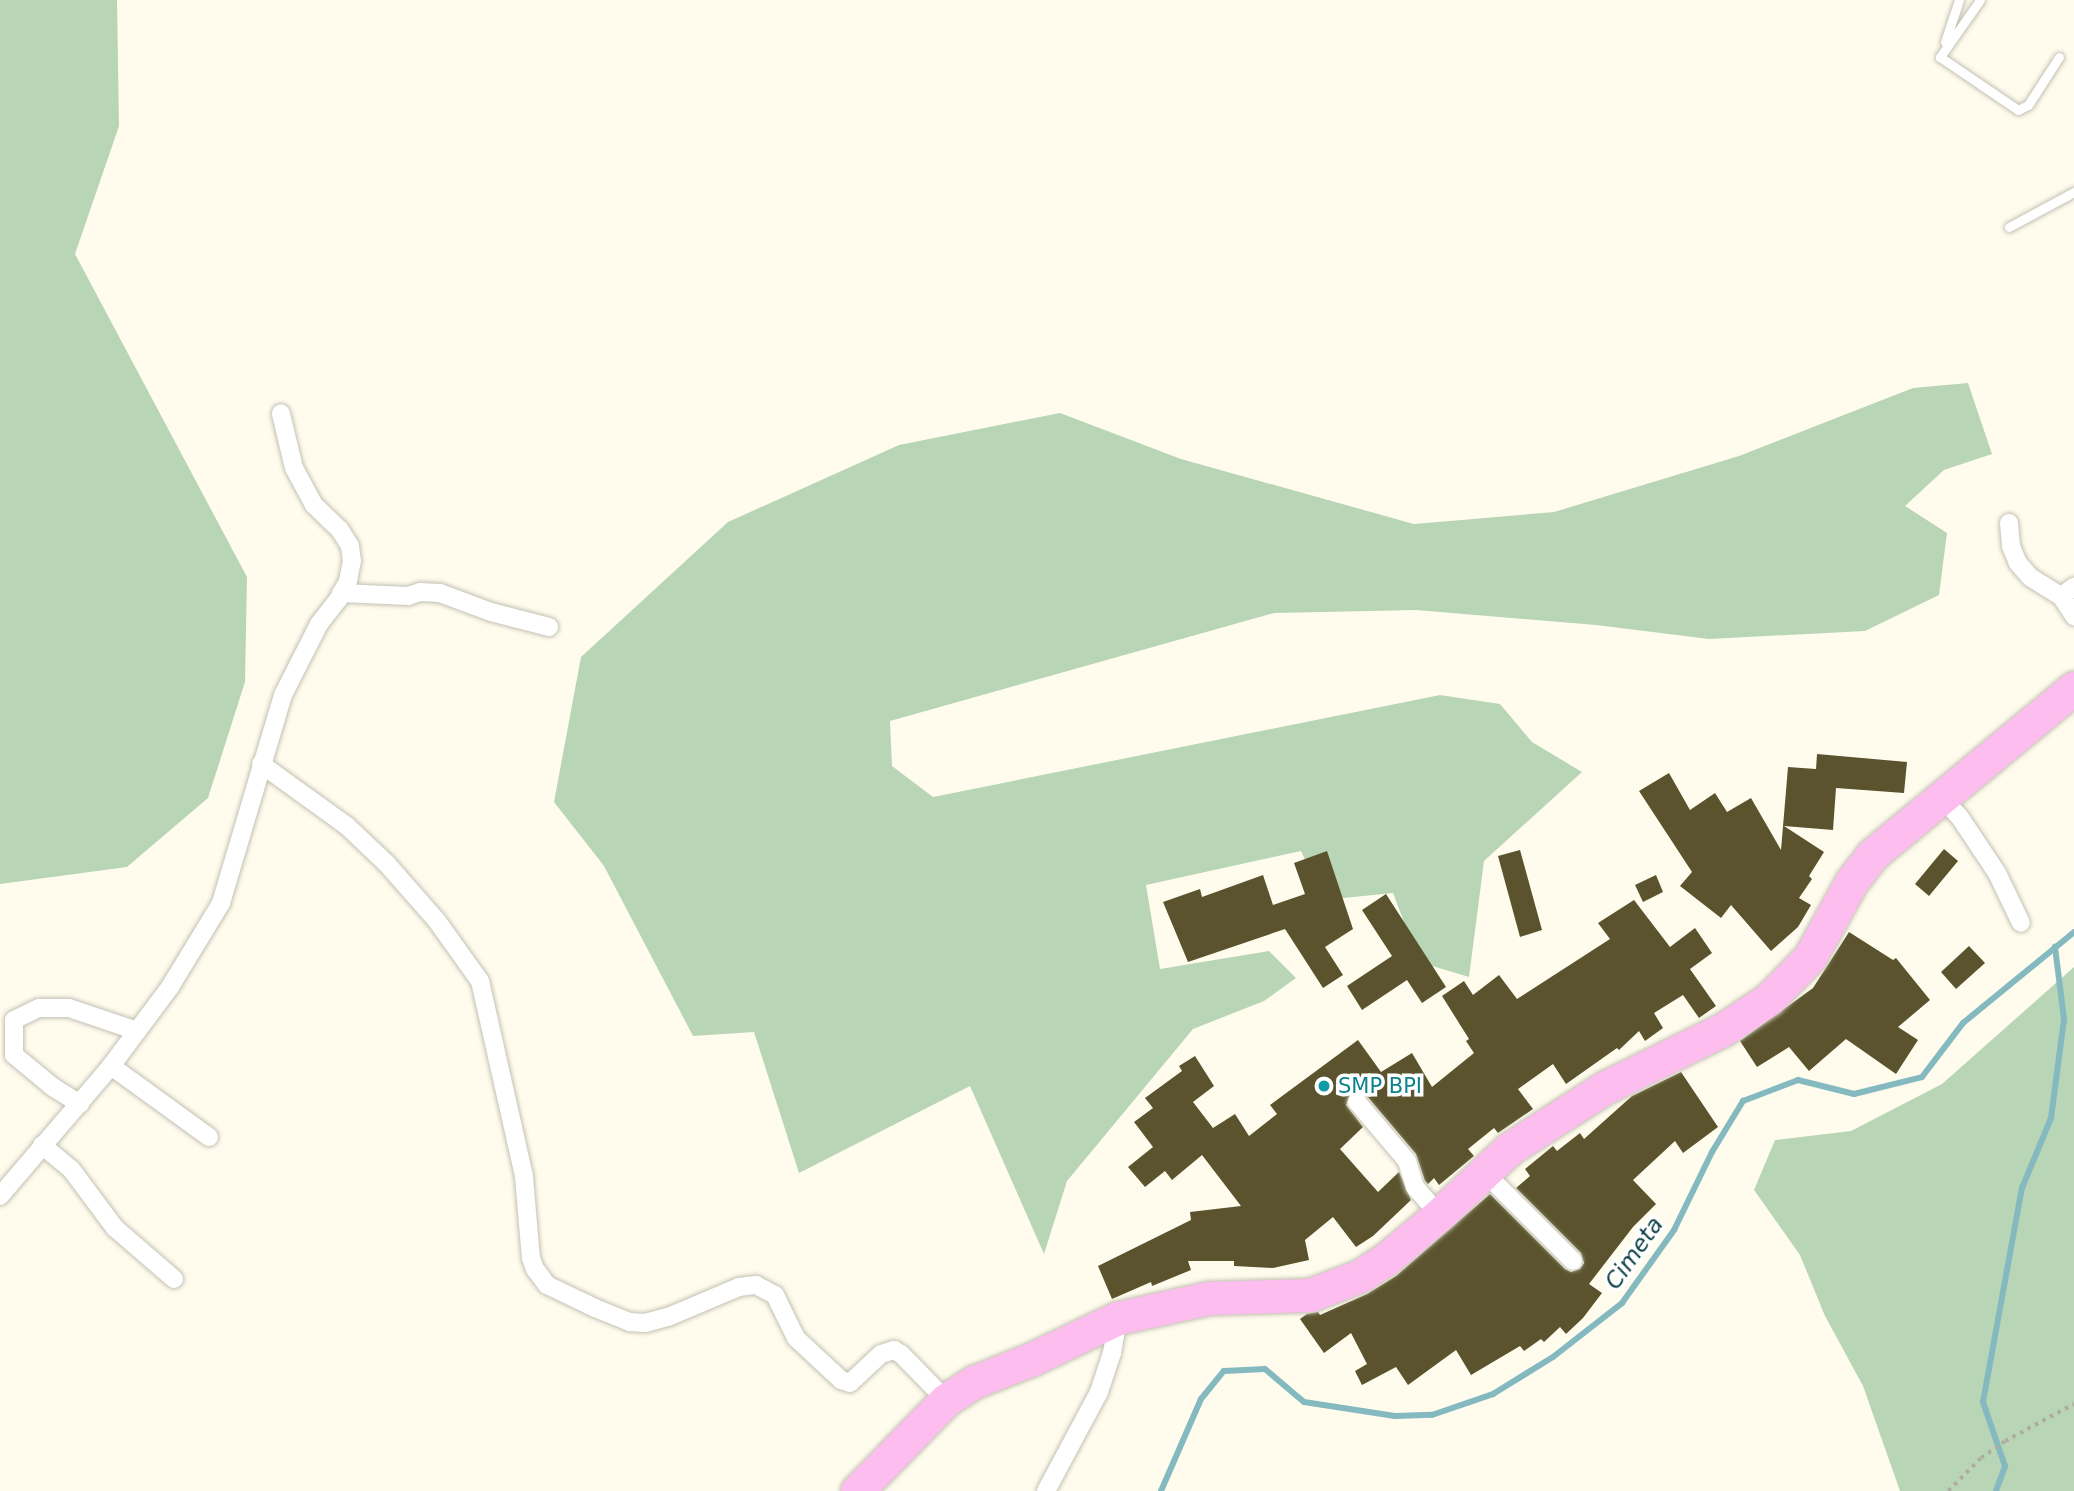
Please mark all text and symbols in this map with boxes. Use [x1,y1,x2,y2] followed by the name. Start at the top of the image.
[1338,1073,1422,1099] place label: SMP BPI
[1316,1078,1332,1094] marker: SMP BPI
[1599,1211,1669,1295] water label: Cimeta

